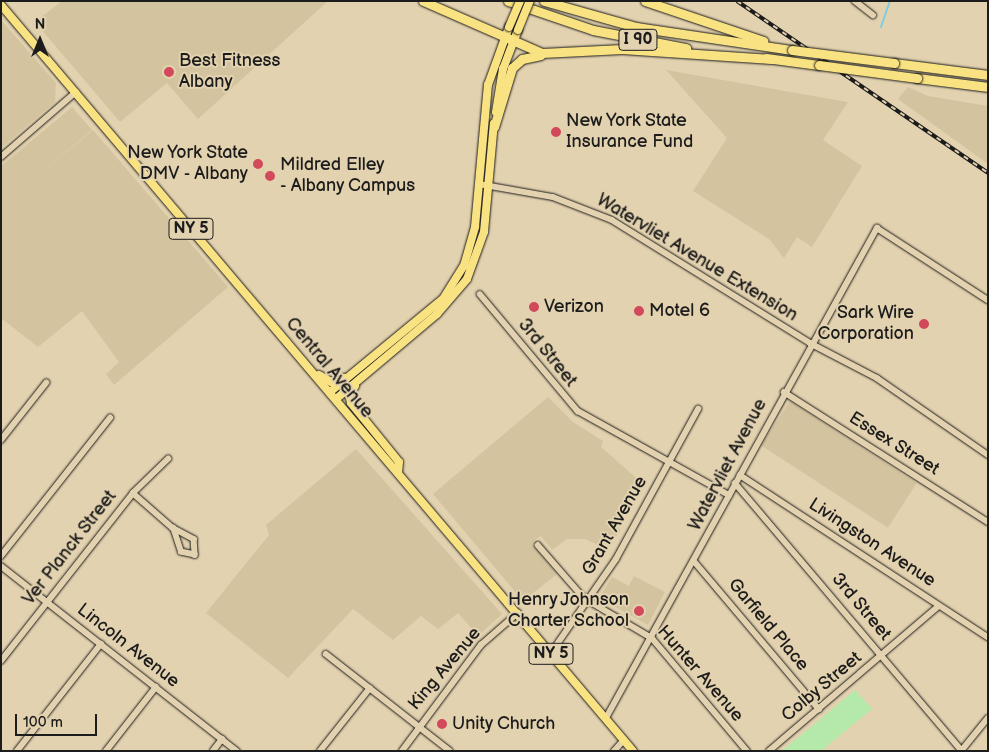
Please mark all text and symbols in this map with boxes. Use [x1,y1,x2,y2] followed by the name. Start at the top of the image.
[15,15,65,65] north arrow
[35,16,45,33] text: N
[618,26,658,54] road number: I 90
[179,51,280,94] place label: Best Fitness Albany
[163,66,175,78] marker: Best Fitness Albany
[566,111,693,154] place label: New York State Insurance Fund
[550,126,562,138] marker: New York State Insurance Fund
[126,143,248,186] place label: New York State DMV - Albany
[280,155,417,198] place label: Mildred Elley - Albany Campus
[252,158,264,170] marker: New York State DMV - Albany
[264,170,276,182] marker: Mildred Elley - Albany Campus
[593,189,801,327] street label: Watervliet Avenue Extension
[168,215,214,242] road number: NY 5
[544,296,604,318] place label: Verizon
[649,300,710,322] place label: Motel 6
[528,301,540,313] marker: Verizon
[817,303,914,346] place label: Sark Wire Corporation
[633,305,645,317] marker: Motel 6
[281,313,377,423] street label: Central Avenue
[513,314,581,392] street label: 3rd Street
[918,318,930,330] marker: Sark Wire Corporation
[684,395,772,535] street label: Watervliet Avenue
[845,408,943,480] street label: Essex Street
[578,473,652,579] street label: Grant Avenue
[18,486,122,610] street label: Ver Planck Street
[805,494,939,592] street label: Livingston Avenue
[826,569,896,645] street label: 3rd Street
[723,574,813,676] street label: Garfield Place
[506,590,629,632] place label: Henry Johnson Charter School
[73,599,183,693] street label: Lincoln Avenue
[633,605,645,617] marker: Henry Johnson Charter School
[652,621,748,727] street label: Hunter Avenue
[404,623,486,715] street label: King Avenue
[528,641,574,668] road number: NY 5
[777,647,867,727] street label: Colby Street
[18,704,100,736] scale bar
[23,713,63,732] text: 100 m
[452,713,556,735] place label: Unity Church
[436,718,448,730] marker: Unity Church

